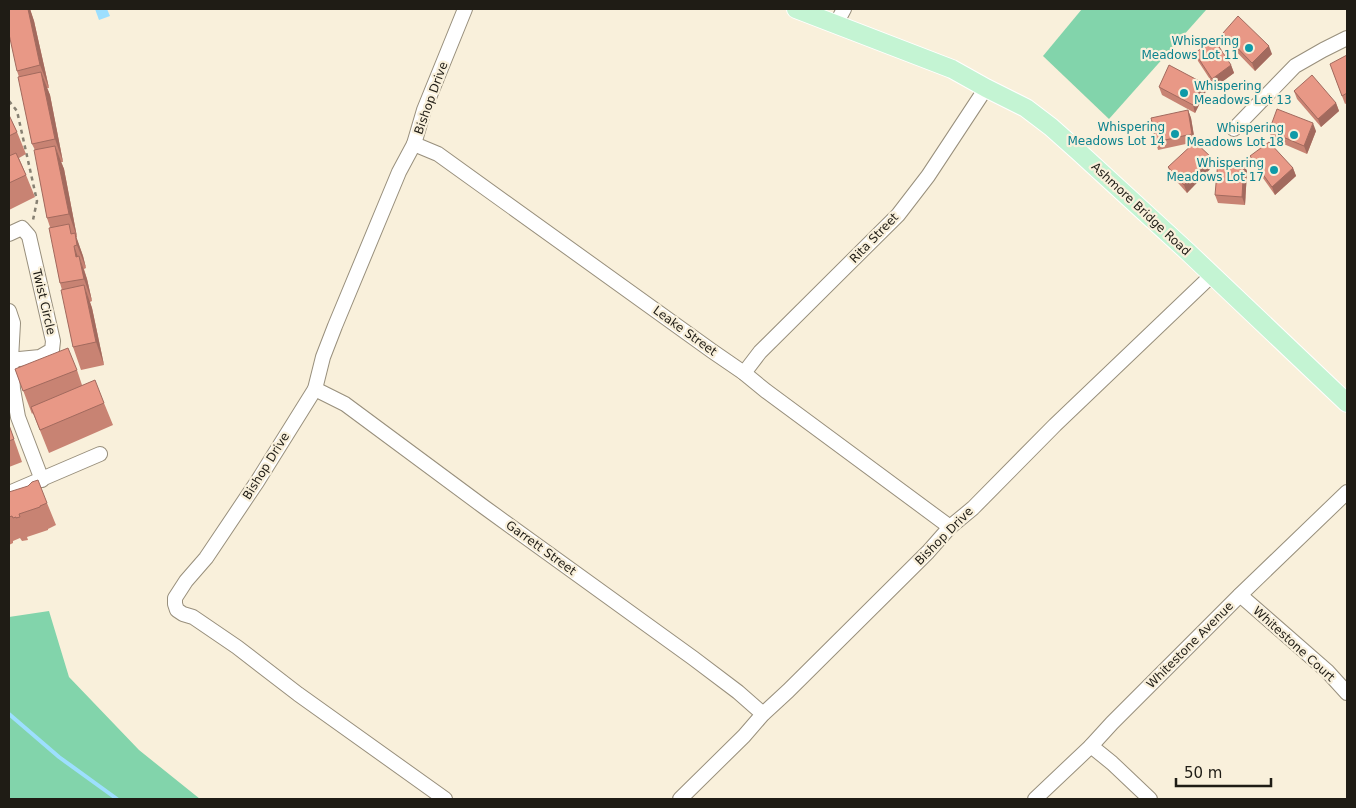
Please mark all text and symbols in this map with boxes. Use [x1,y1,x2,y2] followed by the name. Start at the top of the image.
[1141,34,1239,62] place label: Whispering Meadows Lot 11
[1243,42,1255,54] marker: Whispering Meadows Lot 11
[411,60,451,136] street label: Bishop Drive
[1194,79,1292,107] place label: Whispering Meadows Lot 13
[1178,87,1190,99] marker: Whispering Meadows Lot 13
[1067,120,1165,148] place label: Whispering Meadows Lot 14
[1186,121,1284,149] place label: Whispering Meadows Lot 18
[1169,128,1181,140] marker: Whispering Meadows Lot 14
[1288,129,1300,141] marker: Whispering Meadows Lot 18
[1166,156,1264,184] place label: Whispering Meadows Lot 17
[1089,160,1193,258] street label: Ashmore Bridge Road
[1268,164,1280,176] marker: Whispering Meadows Lot 17
[847,210,901,266] street label: Rita Street
[29,267,58,336] street label: Twist Circle
[650,303,720,359] street label: Leake Street
[240,430,292,502] street label: Bishop Drive
[912,504,976,568] street label: Bishop Drive
[503,518,579,578] street label: Garrett Street
[1144,599,1236,691] street label: Whitestone Avenue
[1250,604,1338,685] street label: Whitestone Court
[1176,756,1271,788] scale bar
[1184,764,1222,782] text: 50 m

